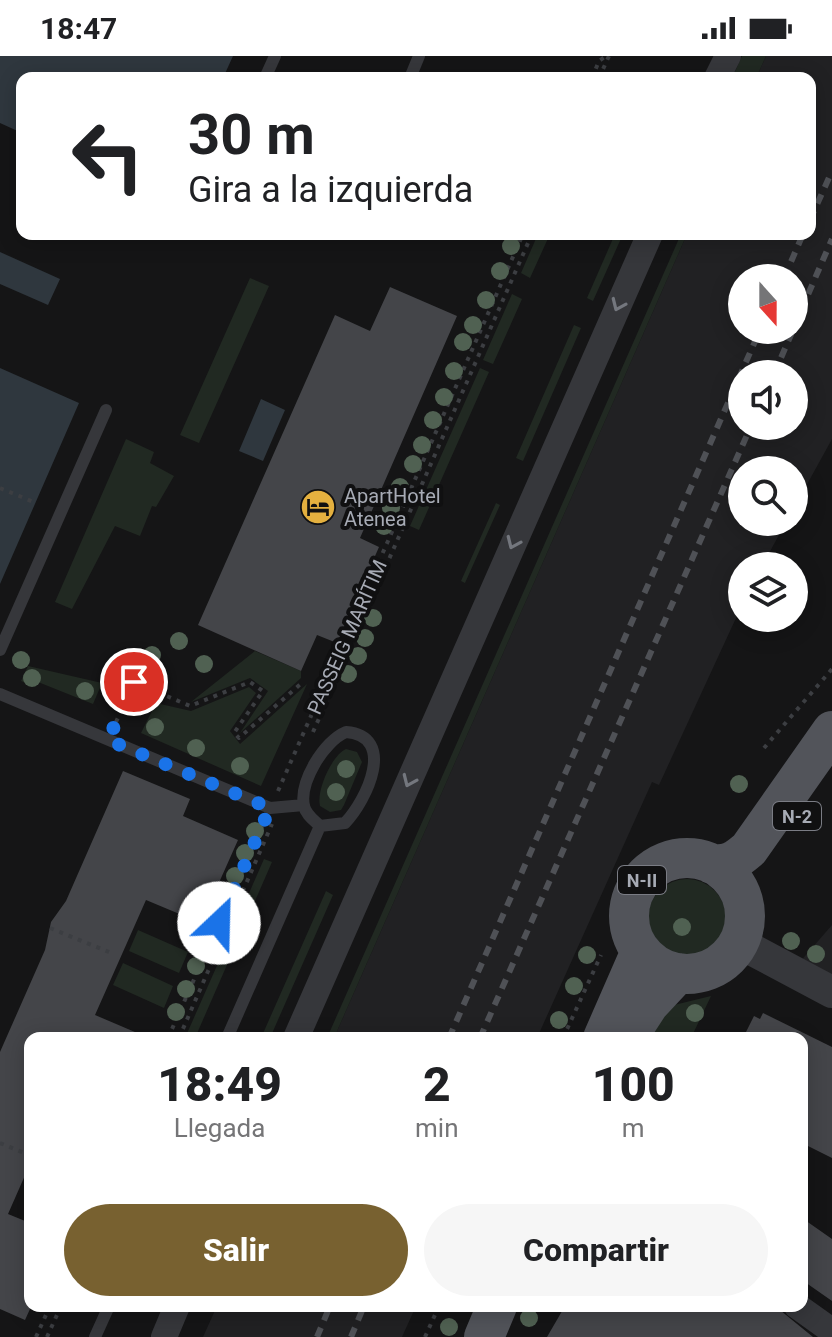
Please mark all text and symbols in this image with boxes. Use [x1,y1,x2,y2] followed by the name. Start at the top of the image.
[40,11,117,46] text: 18:47
[188,102,315,168] text: 30 m
[56,104,160,208] icon: left
[188,169,473,211] text: Gira a la izquierda
[728,264,808,344] north arrow
[728,264,808,632] map controls
[612,297,628,312] one-way arrow
[728,360,808,440] button: sound
[728,456,808,536] button: search
[344,484,441,531] place label: ApartHotel Atenea
[299,488,337,526] hotel icon: ApartHotel Atenea
[506,535,522,549] one-way arrow
[728,552,808,632] button: layers
[302,556,392,718] street label: PASSEIG MARÍTIM
[100,648,168,716] pin
[112,660,156,704] icon: arrive
[402,773,418,787] one-way arrow
[773,802,821,830] road number: N-2
[618,866,666,894] road number: N-II
[177,881,261,965] position arrow
[157,1056,282,1113] text: 18:49
[423,1056,451,1113] text: 2
[592,1056,675,1113] text: 100
[174,1113,265,1143] text: Llegada
[415,1113,459,1143] text: min
[622,1113,645,1143] text: m
[64,1204,408,1296] button: Salir
[424,1204,768,1296] button: Compartir

